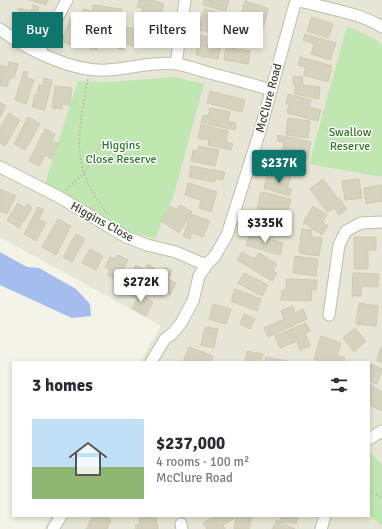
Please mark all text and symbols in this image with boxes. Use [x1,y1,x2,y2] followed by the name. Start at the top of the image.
[12,12,63,48] chip: Buy
[71,12,126,48] chip: Rent
[134,12,200,48] chip: Filters
[208,12,263,48] chip: New
[253,62,285,134] street label: McClure Road
[329,125,372,154] park label: Swallow Reserve
[85,138,157,167] park label: Higgins Close Reserve
[251,150,307,184] pin: $237K
[261,155,297,171] text: $237K
[68,199,136,245] street label: Higgins Close
[237,210,293,244] pin: $335K
[247,215,283,231] text: $335K
[113,269,169,303] pin: $272K
[123,274,159,290] text: $272K
[328,374,350,396] icon: filters
[32,375,93,396] text: 3 homes
[156,433,225,454] text: $237,000
[64,435,112,483] icon: home
[156,454,249,470] text: 4 rooms · 100 m²
[156,470,233,486] text: McClure Road

